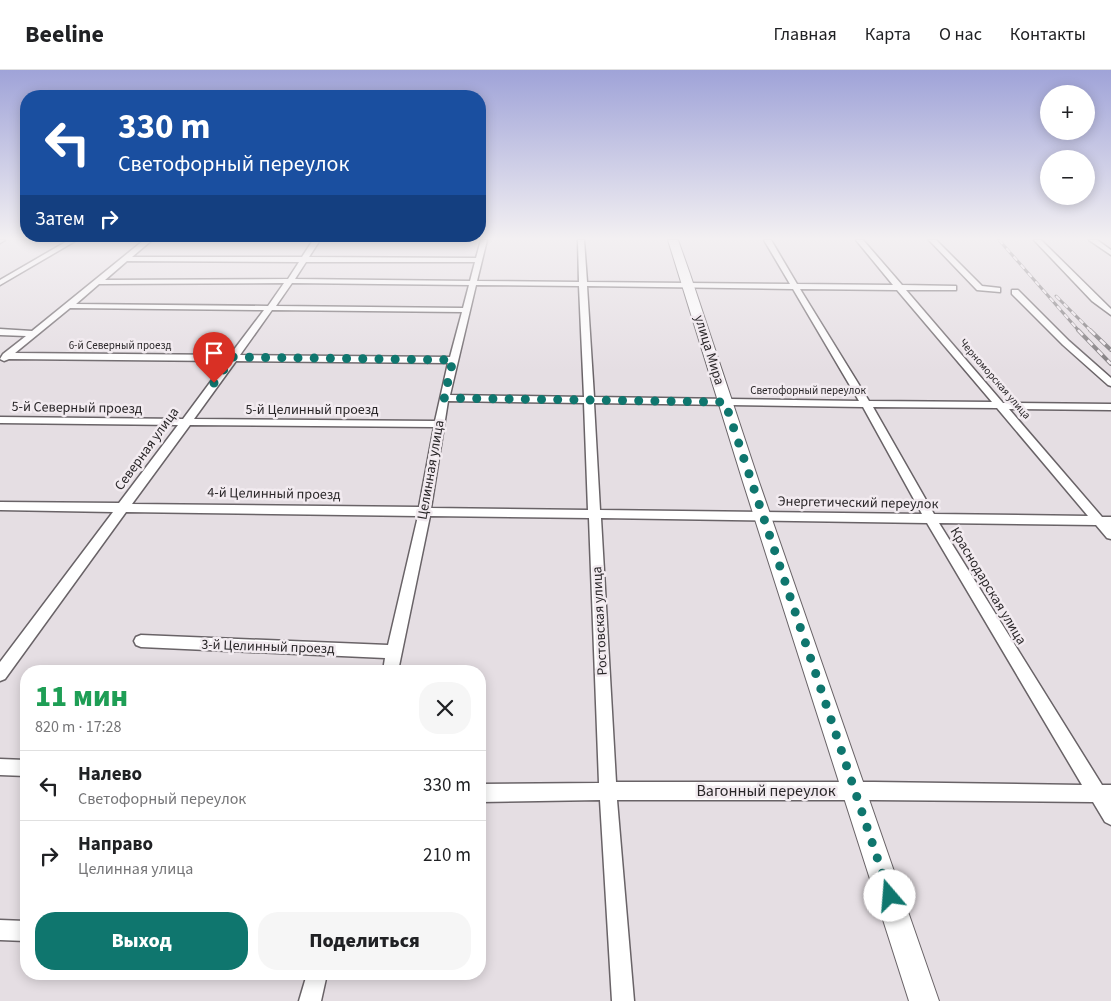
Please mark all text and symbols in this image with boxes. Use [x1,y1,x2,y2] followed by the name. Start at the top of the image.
[25,17,104,52] text: Beeline
[774,22,837,47] text: Главная
[865,22,911,47] text: Карта
[939,22,982,47] text: О нас
[1010,22,1086,47] text: Контакты
[1040,85,1095,205] map controls
[1040,85,1095,140] button: +
[118,102,210,152] text: 330 m
[35,110,100,175] icon: left
[118,148,349,180] text: Светофорный переулок
[1040,150,1095,205] button: −
[95,205,123,233] icon: right
[35,206,85,233] text: Затем
[689,313,729,387] street label: улица Мира
[193,332,235,383] pin
[956,336,1034,422] street label: Черноморская улица
[69,338,171,353] street label: 6-й Северный проезд
[200,339,228,367] icon: arrive
[750,383,866,398] street label: Светофорный переулок
[11,397,143,419] street label: 5-й Северный проезд
[245,400,379,420] street label: 5-й Целинный проезд
[110,403,184,495] street label: Северная улица
[412,419,450,521] street label: Целинная улица
[207,483,341,505] street label: 4-й Целинный проезд
[777,492,939,514] street label: Энергетический переулок
[945,523,1031,649] street label: Краснодарская улица
[587,566,613,676] street label: Ростовская улица
[201,635,335,659] street label: 3-й Целинный проезд
[35,675,128,718] text: 11 мин
[419,682,471,734] button: close
[35,716,122,738] text: 820 m · 17:28
[78,761,142,788] text: Налево
[35,772,63,800] icon: left
[423,772,471,799] text: 330 m
[696,780,836,802] street label: Вагонный переулок
[78,788,246,810] text: Светофорный переулок
[78,831,153,858] text: Направо
[35,842,63,870] icon: right
[423,842,471,869] text: 210 m
[78,858,193,880] text: Целинная улица
[863,869,915,921] position arrow
[35,912,248,970] button: Выход
[258,912,471,970] button: Поделиться

